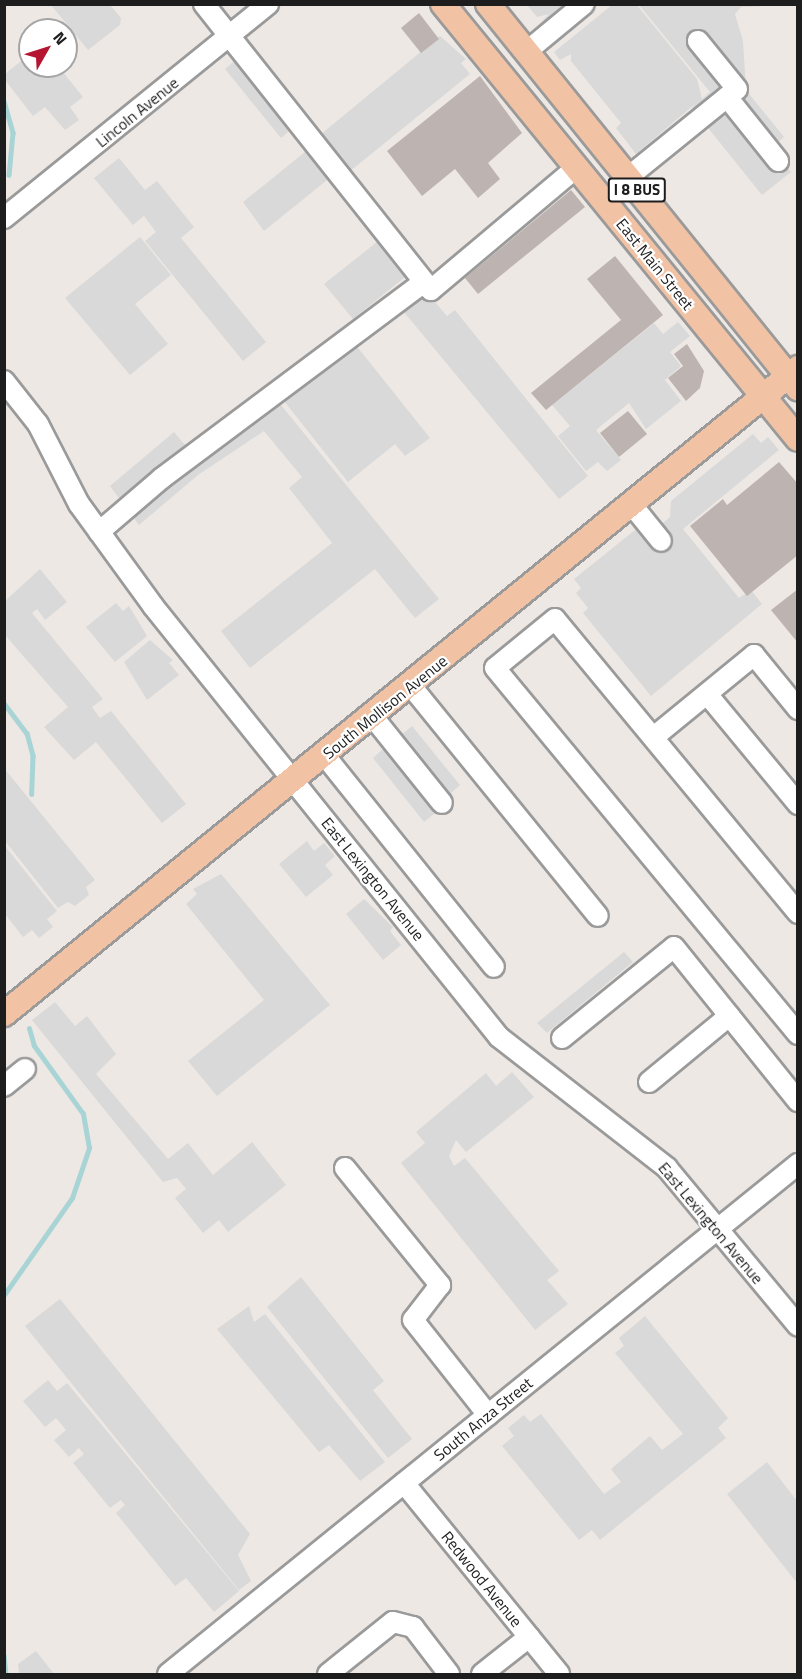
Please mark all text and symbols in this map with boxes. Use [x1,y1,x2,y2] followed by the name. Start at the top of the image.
[18,18,78,78] north arrow
[48,26,73,50] text: N
[92,73,182,151] street label: Lincoln Avenue
[607,178,667,202] road number: I 8 BUS
[612,215,698,313] street label: East Main Street
[319,651,451,763] street label: South Mollison Avenue
[317,814,429,944] street label: East Lexington Avenue
[655,1158,767,1288] street label: East Lexington Avenue
[430,1373,536,1465] street label: South Anza Street
[438,1527,526,1631] street label: Redwood Avenue

